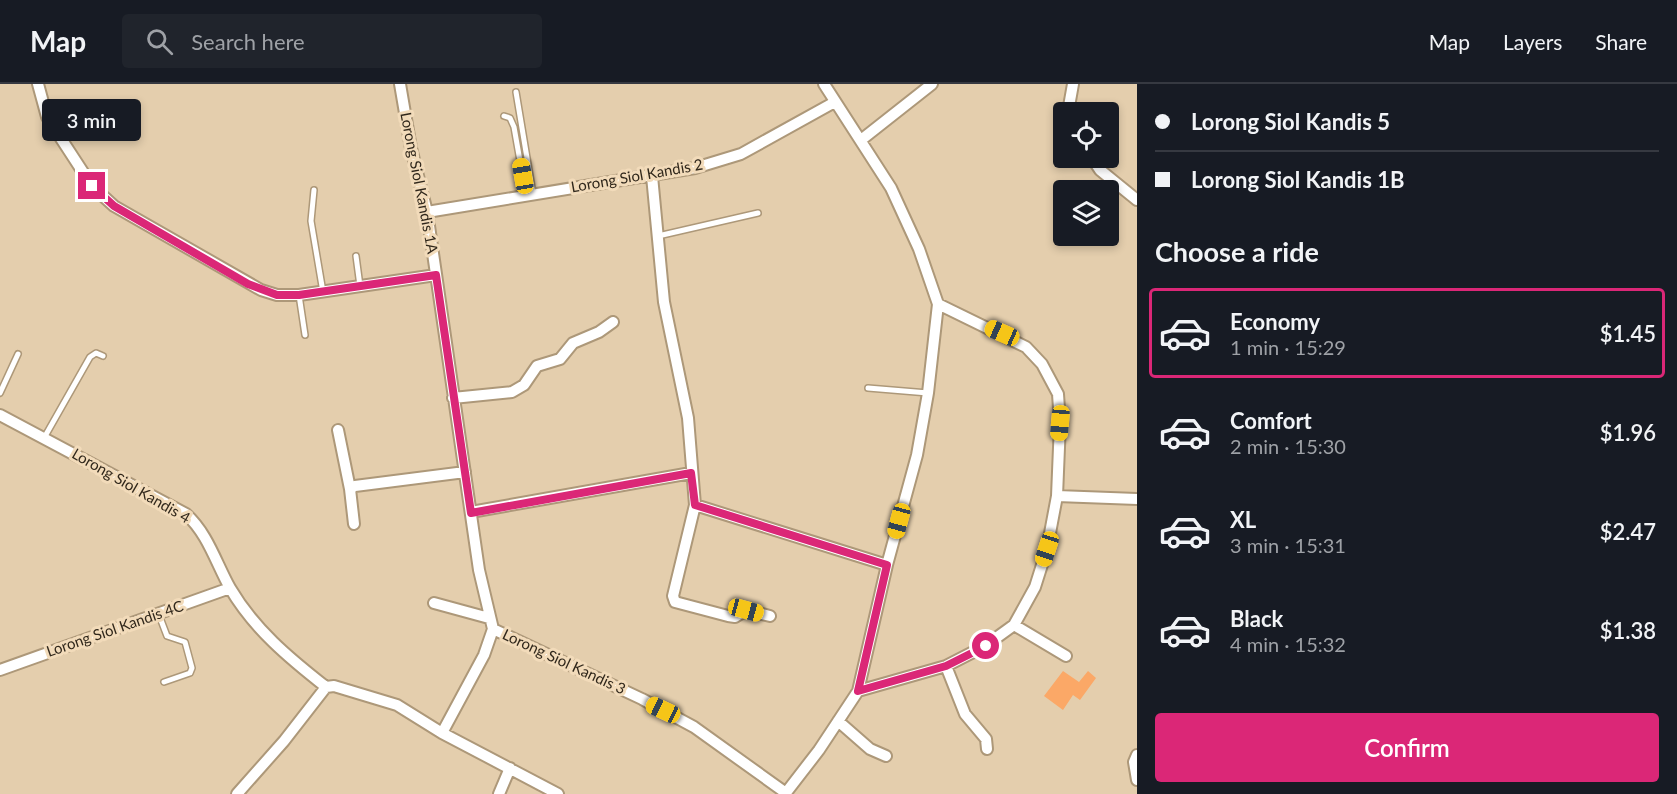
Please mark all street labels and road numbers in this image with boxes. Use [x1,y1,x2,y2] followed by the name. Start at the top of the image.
[397,111,443,256] street label: Lorong Siol Kandis 1A
[569,155,704,195] street label: Lorong Siol Kandis 2
[69,444,194,526] street label: Lorong Siol Kandis 4
[44,596,186,660] street label: Lorong Siol Kandis 4C
[500,625,629,697] street label: Lorong Siol Kandis 3

